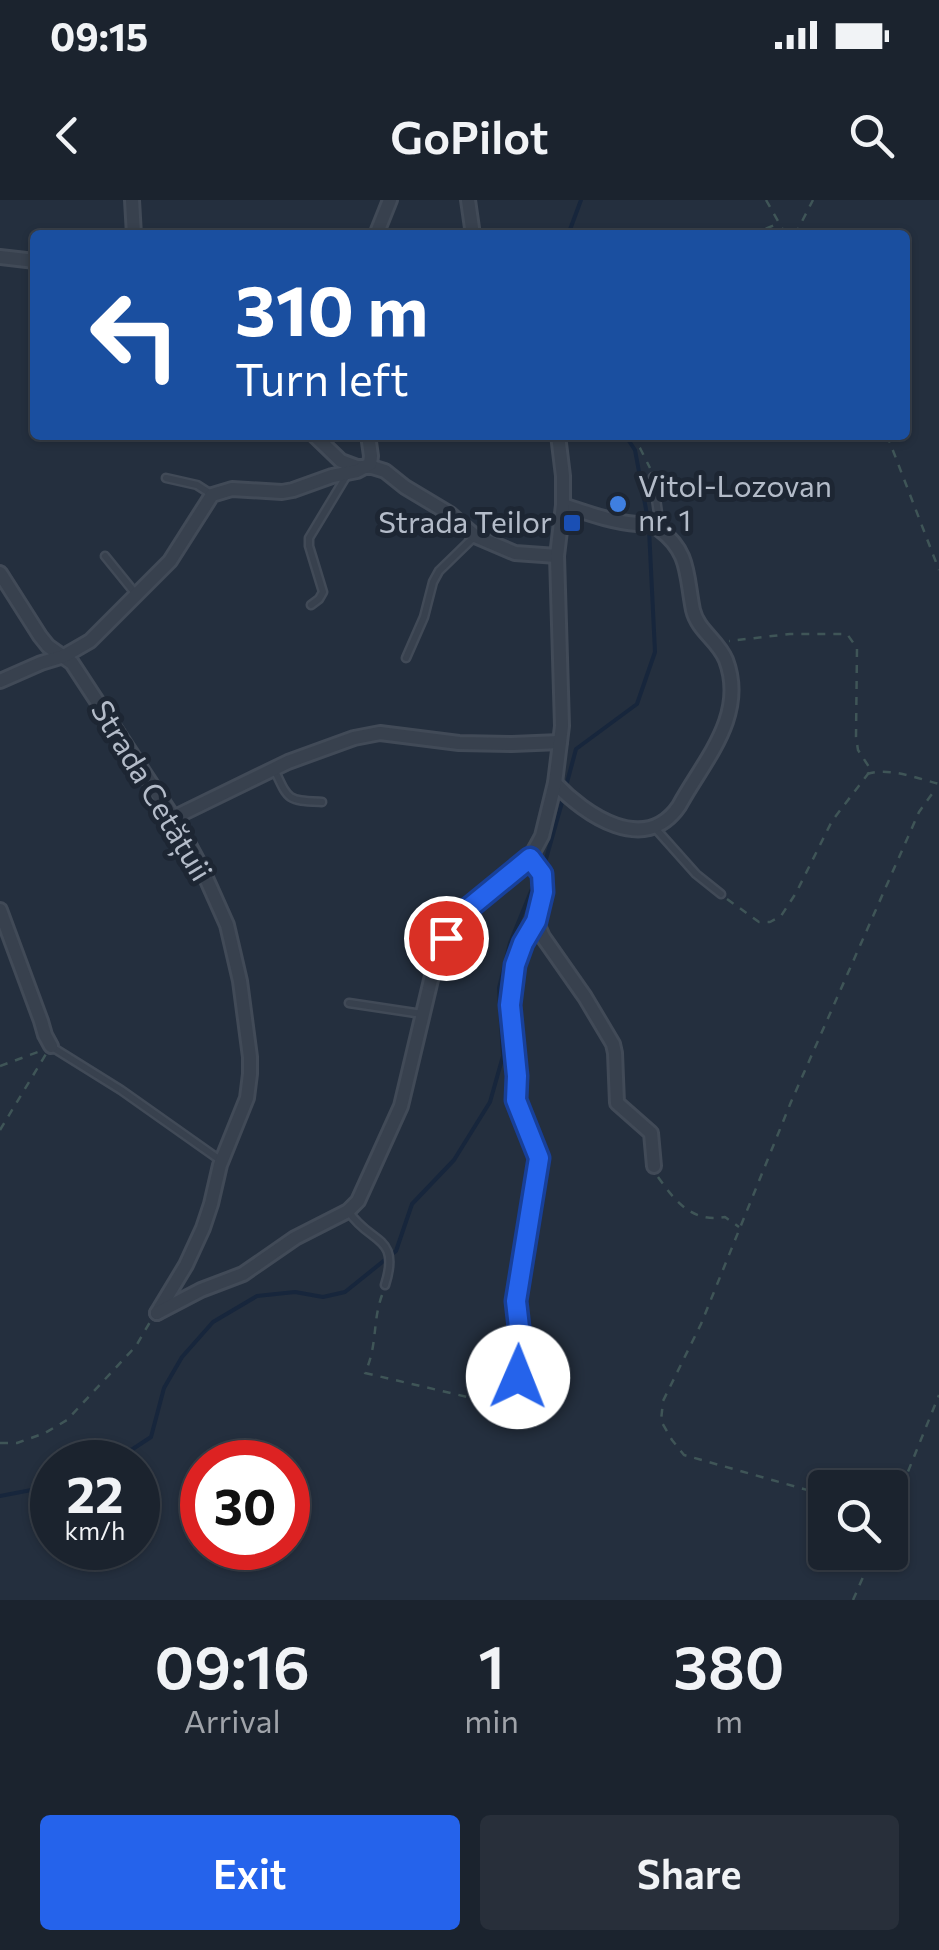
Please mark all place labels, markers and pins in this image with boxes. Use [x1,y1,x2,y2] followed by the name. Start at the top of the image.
[638,466,832,537] place label: Vitol-Lozovan nr. 1
[607,493,629,515] marker: Vitol-Lozovan nr. 1
[378,502,552,539] place label: Strada Teilor
[561,512,583,534] marker: Strada Teilor
[404,896,489,981] pin

